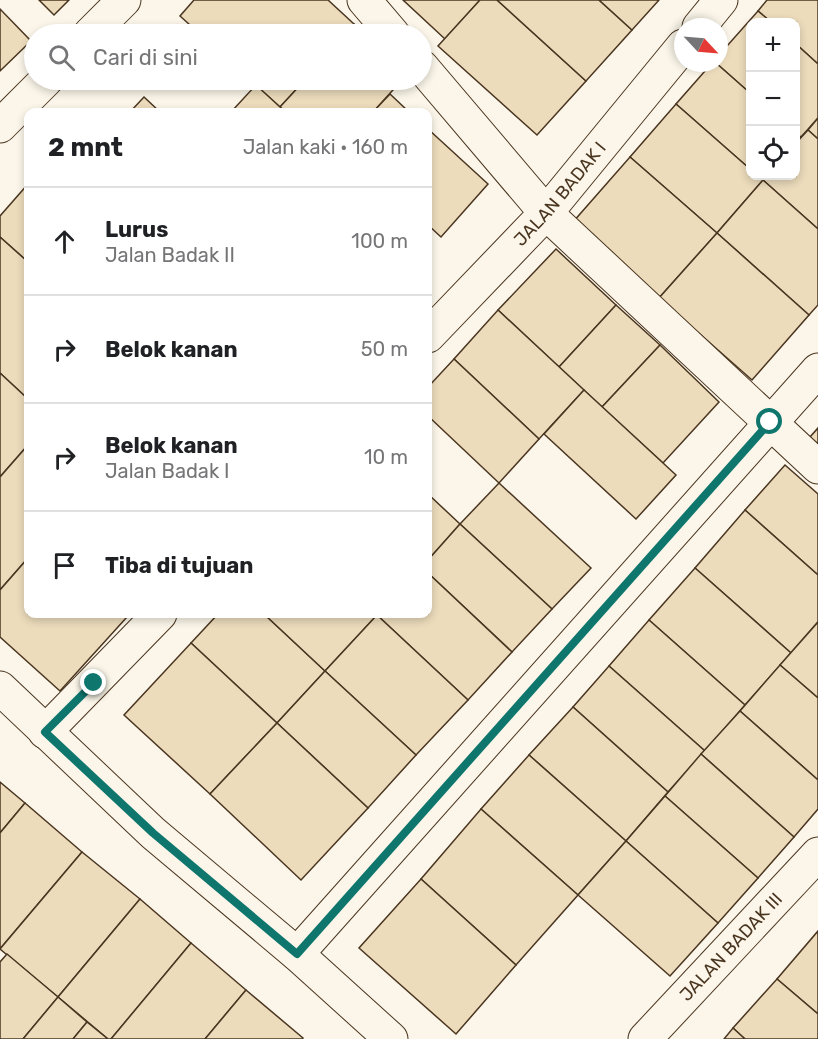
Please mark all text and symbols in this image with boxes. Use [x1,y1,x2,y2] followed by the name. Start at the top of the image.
[674,18,728,72] north arrow
[746,18,800,180] map controls
[746,18,800,72] button: +
[24,24,432,90] search box
[45,41,78,74] icon: search
[93,44,198,71] text: Cari di sini
[746,72,800,126] button: −
[746,126,800,180] button: locate
[48,132,123,163] text: 2 mnt
[243,135,408,159] text: Jalan kaki · 160 m
[509,137,611,251] street label: JALAN BADAK I
[105,216,168,243] text: Lurus
[48,225,81,258] icon: ahead
[351,229,408,253] text: 100 m
[105,243,235,267] text: Jalan Badak II
[48,333,81,366] icon: right
[105,336,238,363] text: Belok kanan
[361,337,408,361] text: 50 m
[756,408,782,434] route start
[105,432,238,459] text: Belok kanan
[48,441,81,474] icon: right
[364,445,408,469] text: 10 m
[105,459,229,483] text: Jalan Badak I
[48,549,81,582] icon: arrive
[105,552,253,579] text: Tiba di tujuan
[80,669,106,695] route end
[675,888,787,1006] street label: JALAN BADAK III

